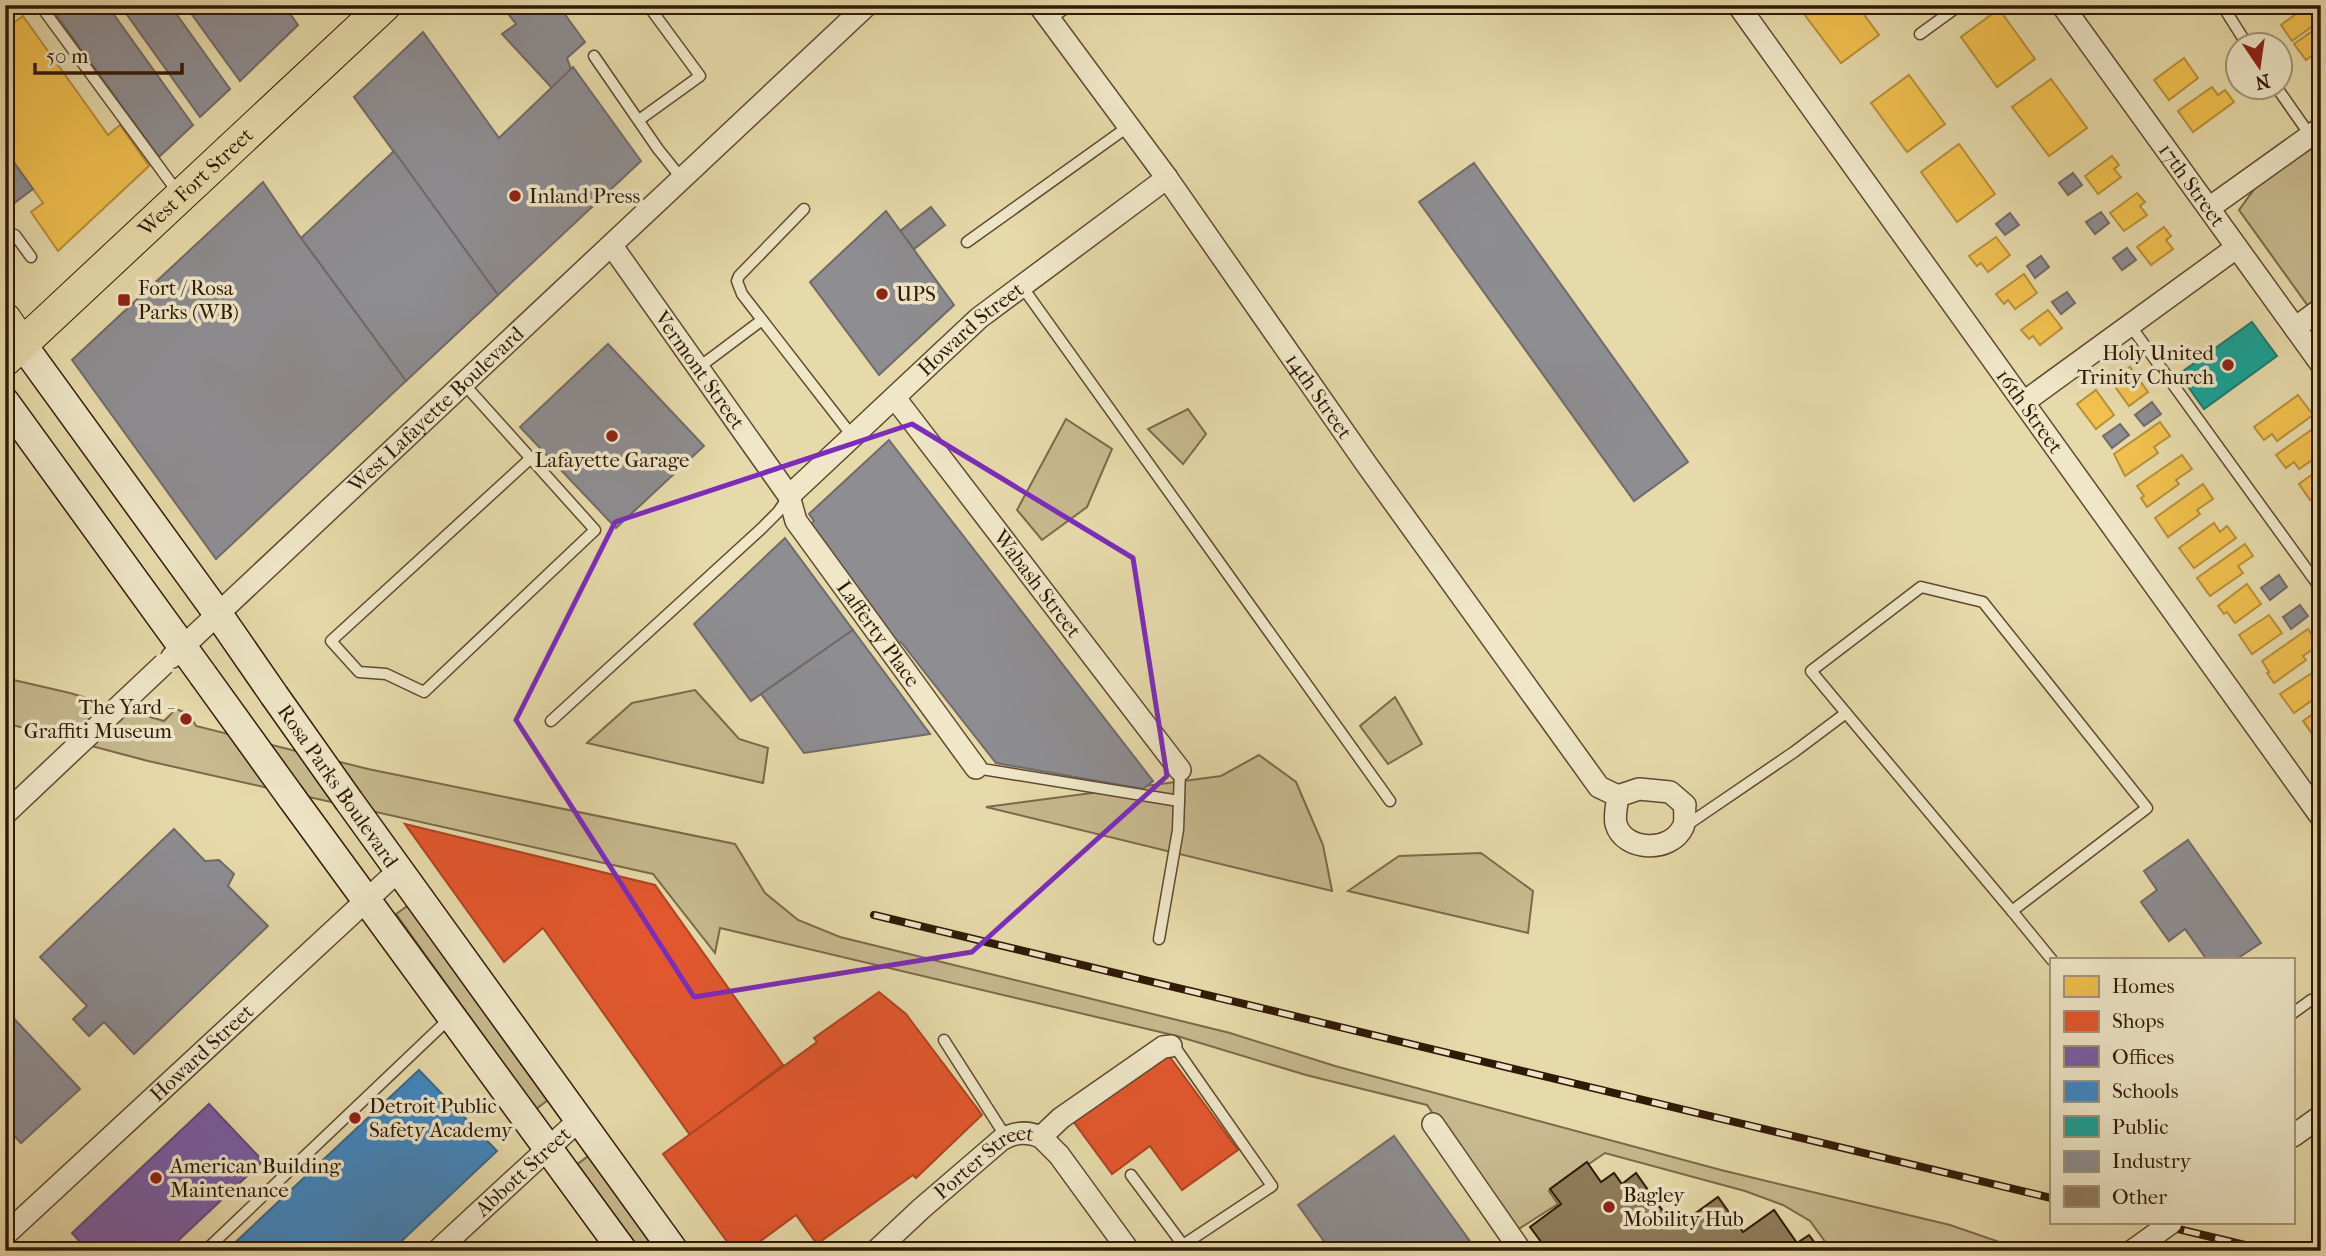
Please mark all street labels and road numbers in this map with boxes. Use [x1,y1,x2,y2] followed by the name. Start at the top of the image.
[133,122,258,242] street label: West Fort Street
[2154,139,2230,232] street label: 17th Street
[913,277,1029,381] street label: Howard Street
[649,305,750,434] street label: Vermont Street
[343,321,529,498] street label: West Lafayette Boulevard
[1281,349,1357,444] street label: 14th Street
[1991,364,2068,458] street label: 16th Street
[988,524,1086,643] street label: Wabash Street
[832,576,925,692] street label: Lafferty Place
[273,700,404,873] street label: Rosa Parks Boulevard
[145,999,258,1106] street label: Howard Street
[470,1121,576,1222] street label: Abbott Street
[929,1121,1036,1204] street label: Porter Street

